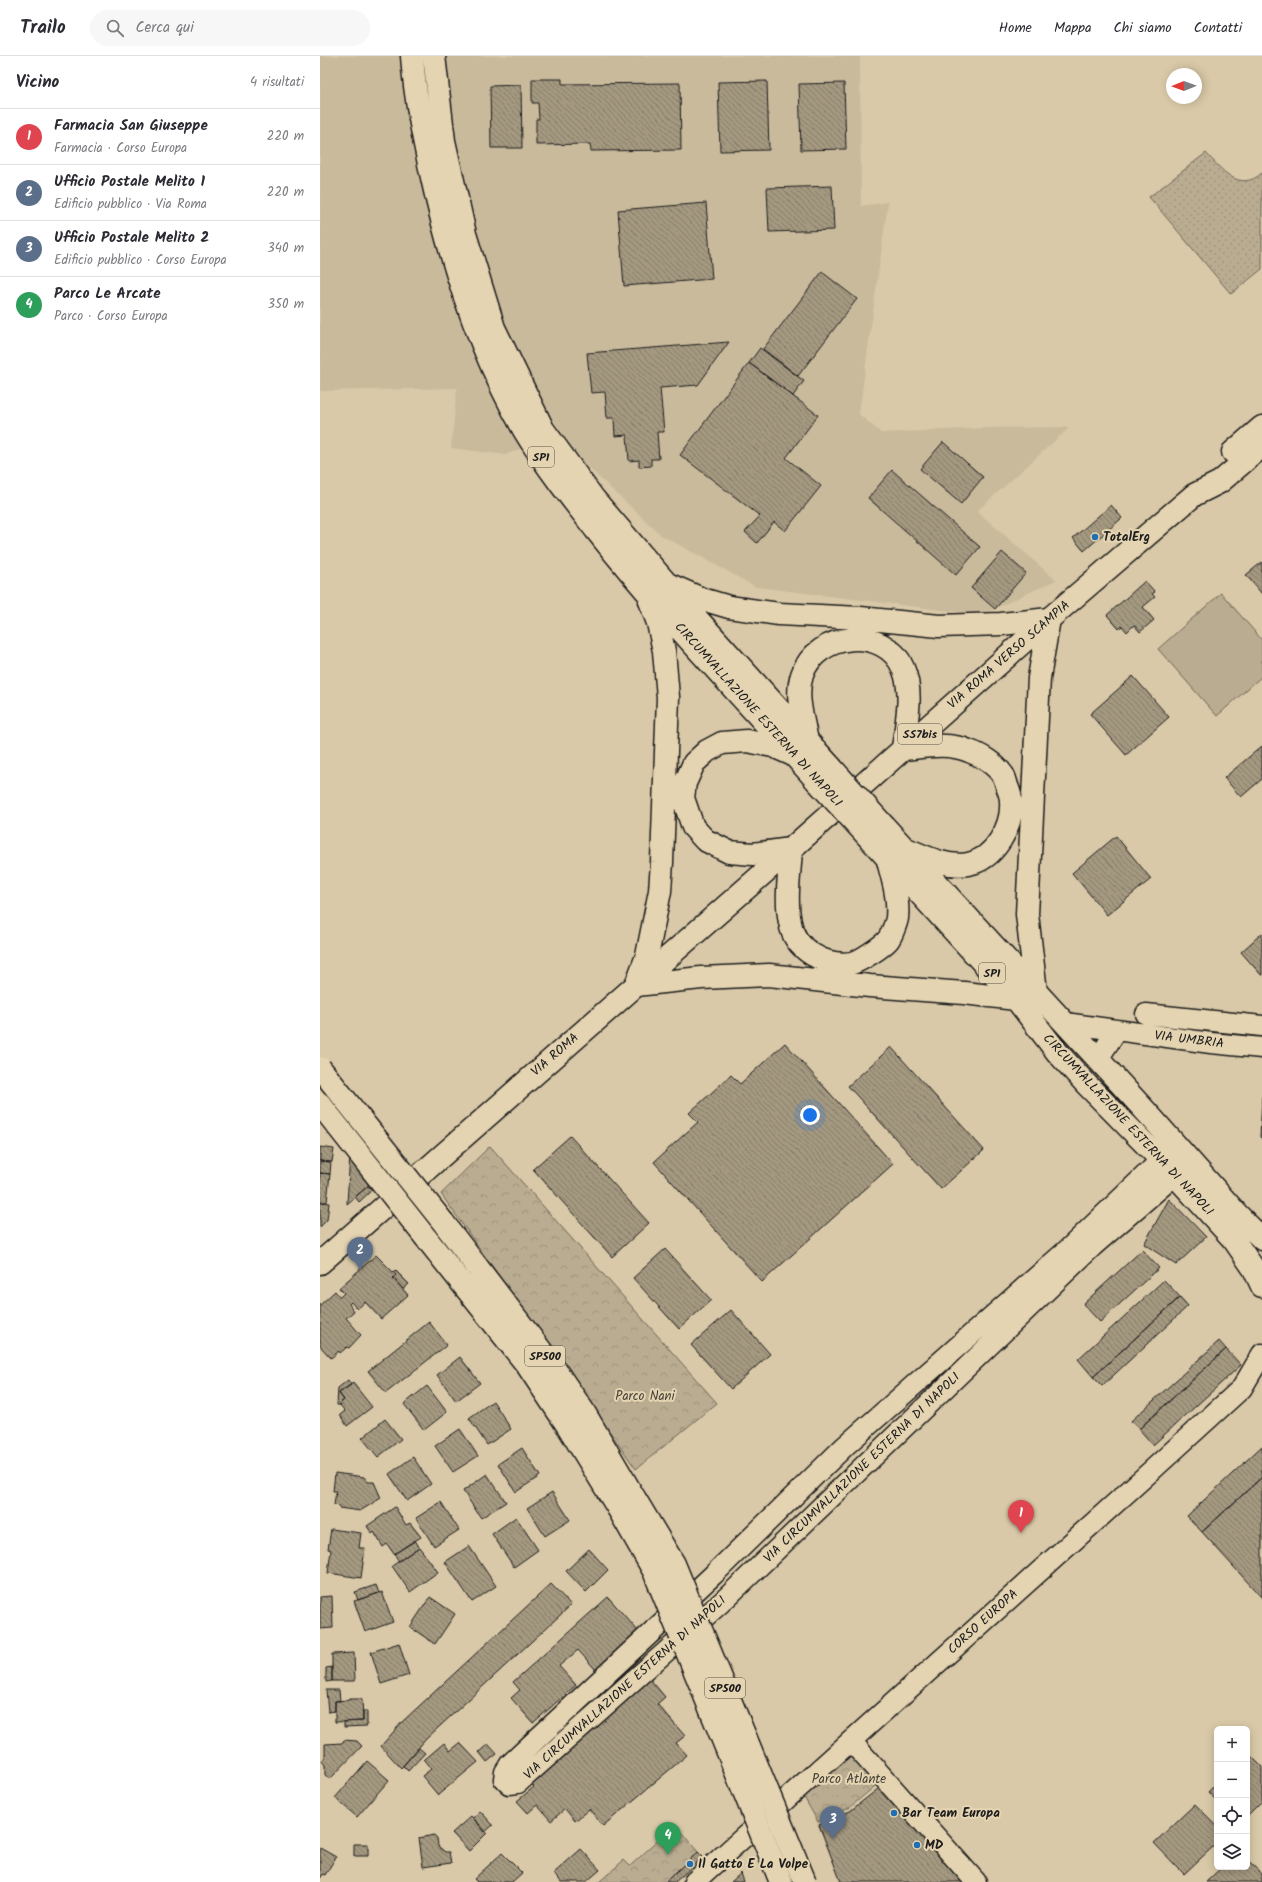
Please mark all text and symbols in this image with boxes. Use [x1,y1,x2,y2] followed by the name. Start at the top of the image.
[90,10,370,46] search box
[20,13,66,43] text: Trailo
[136,16,194,40] text: Cerca qui
[104,17,126,39] icon: search
[999,17,1032,39] text: Home
[1054,17,1091,39] text: Mappa
[1113,17,1172,39] text: Chi siamo
[1194,17,1242,39] text: Contatti
[1166,68,1202,104] north arrow
[16,69,59,96] text: Vicino
[250,72,304,93] text: 4 risultati
[54,114,208,138] text: Farmacia San Giuseppe
[27,126,31,147] text: 1
[267,126,304,147] text: 220 m
[54,138,187,159] text: Farmacia · Corso Europa
[54,170,205,194] text: Ufficio Postale Melito 1
[25,182,33,203] text: 2
[267,182,304,203] text: 220 m
[54,194,207,215] text: Edificio pubblico · Via Roma
[54,226,209,250] text: Ufficio Postale Melito 2
[25,238,33,259] text: 3
[267,238,304,259] text: 340 m
[54,250,227,271] text: Edificio pubblico · Corso Europa
[54,282,161,306] text: Parco Le Arcate
[25,294,33,315] text: 4
[268,294,304,315] text: 350 m
[54,306,168,327] text: Parco · Corso Europa
[528,447,554,467] road number: SP1
[1103,527,1150,548] place label: TotalErg
[1090,532,1100,542] marker: TotalErg
[943,596,1075,714] street label: VIA ROMA VERSO SCAMPIA
[669,618,847,812] street label: CIRCUMVALLAZIONE ESTERNA DI NAPOLI
[898,724,942,744] road number: SS7bis
[979,963,1005,983] road number: SP1
[1153,1025,1225,1055] street label: VIA UMBRIA
[526,1028,584,1082] street label: VIA ROMA
[1037,1029,1219,1221] street label: CIRCUMVALLAZIONE ESTERNA DI NAPOLI
[800,1105,820,1125] your location
[347,1237,373,1270] pin: 2
[525,1346,565,1366] road number: SP500
[759,1368,965,1568] street label: VIA CIRCUMVALLAZIONE ESTERNA DI NAPOLI
[615,1386,676,1407] park label: Parco Nani
[1008,1500,1034,1533] pin: 1
[943,1584,1023,1660] street label: CORSO EUROPA
[519,1591,731,1785] street label: VIA CIRCUMVALLAZIONE ESTERNA DI NAPOLI
[705,1678,745,1698] road number: SP500
[1214,1726,1250,1870] map controls
[1214,1726,1250,1762] button: +
[1214,1762,1250,1798] button: −
[812,1769,886,1790] park label: Parco Atlante
[1214,1798,1250,1834] button: locate
[902,1803,1000,1824] place label: Bar Team Europa
[820,1806,846,1839] pin: 3
[889,1808,899,1818] marker: Bar Team Europa
[655,1822,681,1855] pin: 4
[1214,1834,1250,1870] button: layers
[925,1835,944,1856] place label: MD
[912,1840,922,1850] marker: MD
[698,1854,809,1875] place label: Il Gatto E La Volpe
[685,1859,695,1869] marker: Il Gatto E La Volpe

